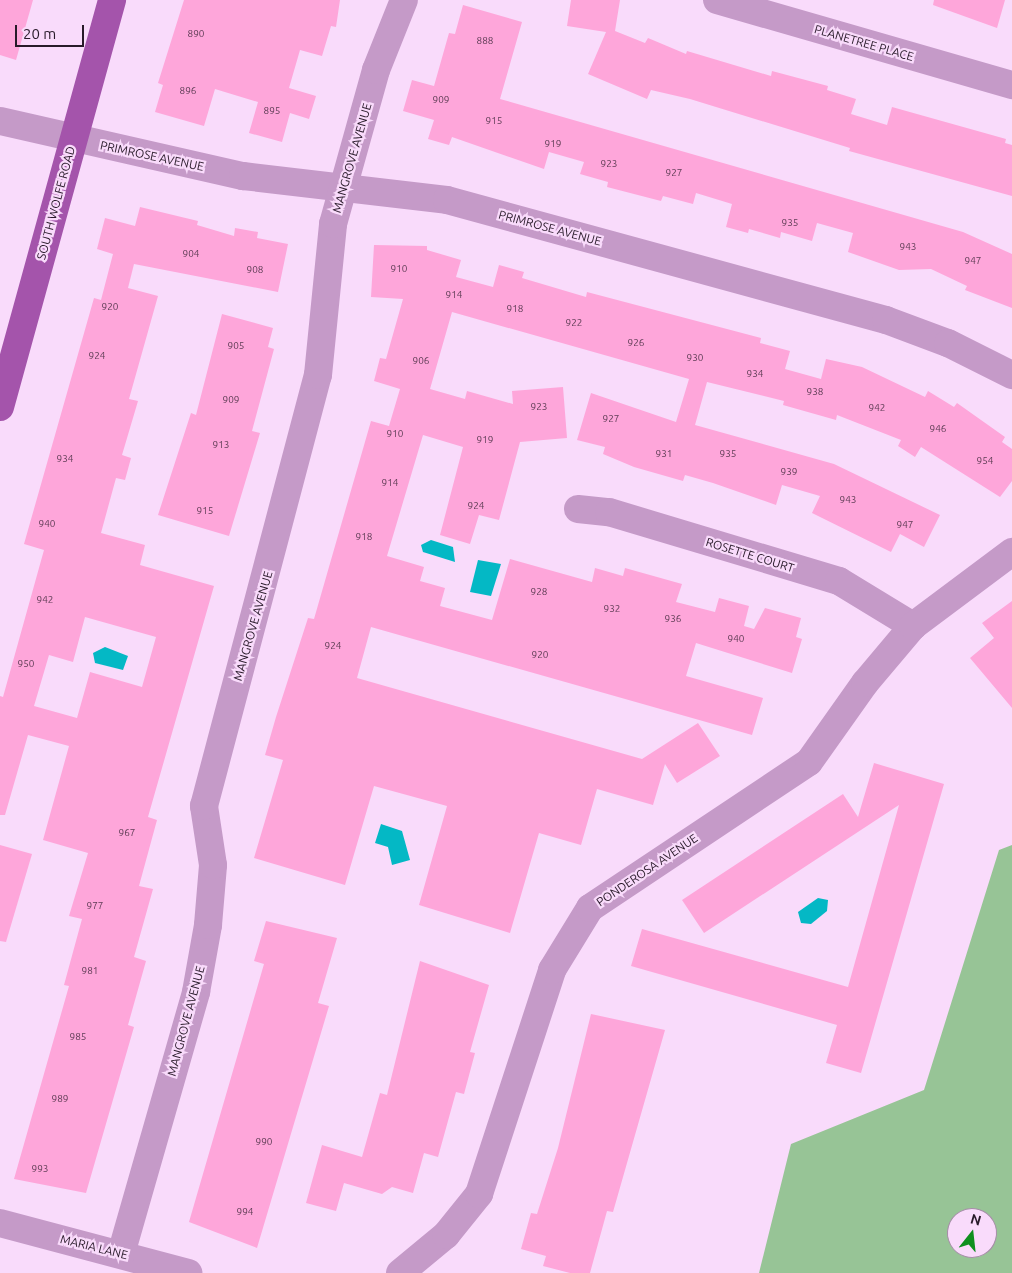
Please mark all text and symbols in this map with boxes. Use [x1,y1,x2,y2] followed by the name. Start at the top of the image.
[18,15,86,47] scale bar
[813,22,915,64] street label: PLANETREE PLACE
[23,25,56,42] text: 20 m
[188,28,204,40] house number: 890
[477,35,493,47] house number: 888
[180,85,196,97] house number: 896
[433,94,449,106] house number: 909
[329,101,375,215] street label: MANGROVE AVENUE
[264,105,280,117] house number: 895
[486,115,502,127] house number: 915
[99,138,205,174] street label: PRIMROSE AVENUE
[545,138,561,150] house number: 919
[34,145,78,261] street label: SOUTH WOLFE ROAD
[601,158,617,170] house number: 923
[666,167,682,179] house number: 927
[497,207,603,249] street label: PRIMROSE AVENUE
[782,217,798,229] house number: 935
[900,241,916,253] house number: 943
[183,248,199,260] house number: 904
[965,255,981,267] house number: 947
[391,263,407,275] house number: 910
[247,264,263,276] house number: 908
[446,289,462,301] house number: 914
[102,301,118,313] house number: 920
[507,303,523,315] house number: 918
[566,317,582,329] house number: 922
[628,337,644,349] house number: 926
[228,340,244,352] house number: 905
[89,350,105,362] house number: 924
[687,352,703,364] house number: 930
[413,355,429,367] house number: 906
[747,368,763,380] house number: 934
[807,386,823,398] house number: 938
[223,394,239,406] house number: 909
[531,401,547,413] house number: 923
[869,402,885,414] house number: 942
[603,413,619,425] house number: 927
[930,423,946,435] house number: 946
[387,428,403,440] house number: 910
[477,434,493,446] house number: 919
[213,439,229,451] house number: 913
[656,448,672,460] house number: 931
[720,448,736,460] house number: 935
[57,453,73,465] house number: 934
[977,455,993,467] house number: 954
[781,466,797,478] house number: 939
[382,477,398,489] house number: 914
[840,494,856,506] house number: 943
[468,500,484,512] house number: 924
[197,505,213,517] house number: 915
[39,518,55,530] house number: 940
[897,519,913,531] house number: 947
[356,531,372,543] house number: 918
[704,535,796,575] street label: ROSETTE COURT
[230,569,276,683] street label: MANGROVE AVENUE
[531,586,547,598] house number: 928
[37,594,53,606] house number: 942
[604,603,620,615] house number: 932
[665,613,681,625] house number: 936
[728,633,744,645] house number: 940
[325,640,341,652] house number: 924
[532,649,548,661] house number: 920
[18,658,34,670] house number: 950
[119,827,135,839] house number: 967
[594,831,700,909] street label: PONDEROSA AVENUE
[87,900,103,912] house number: 977
[164,964,208,1078] street label: MANGROVE AVENUE
[82,965,98,977] house number: 981
[70,1031,86,1043] house number: 985
[52,1093,68,1105] house number: 989
[256,1136,272,1148] house number: 990
[32,1163,48,1175] house number: 993
[237,1206,253,1218] house number: 994
[947,1208,997,1258] north arrow
[969,1210,983,1229] text: N
[59,1232,129,1262] street label: MARIA LANE

